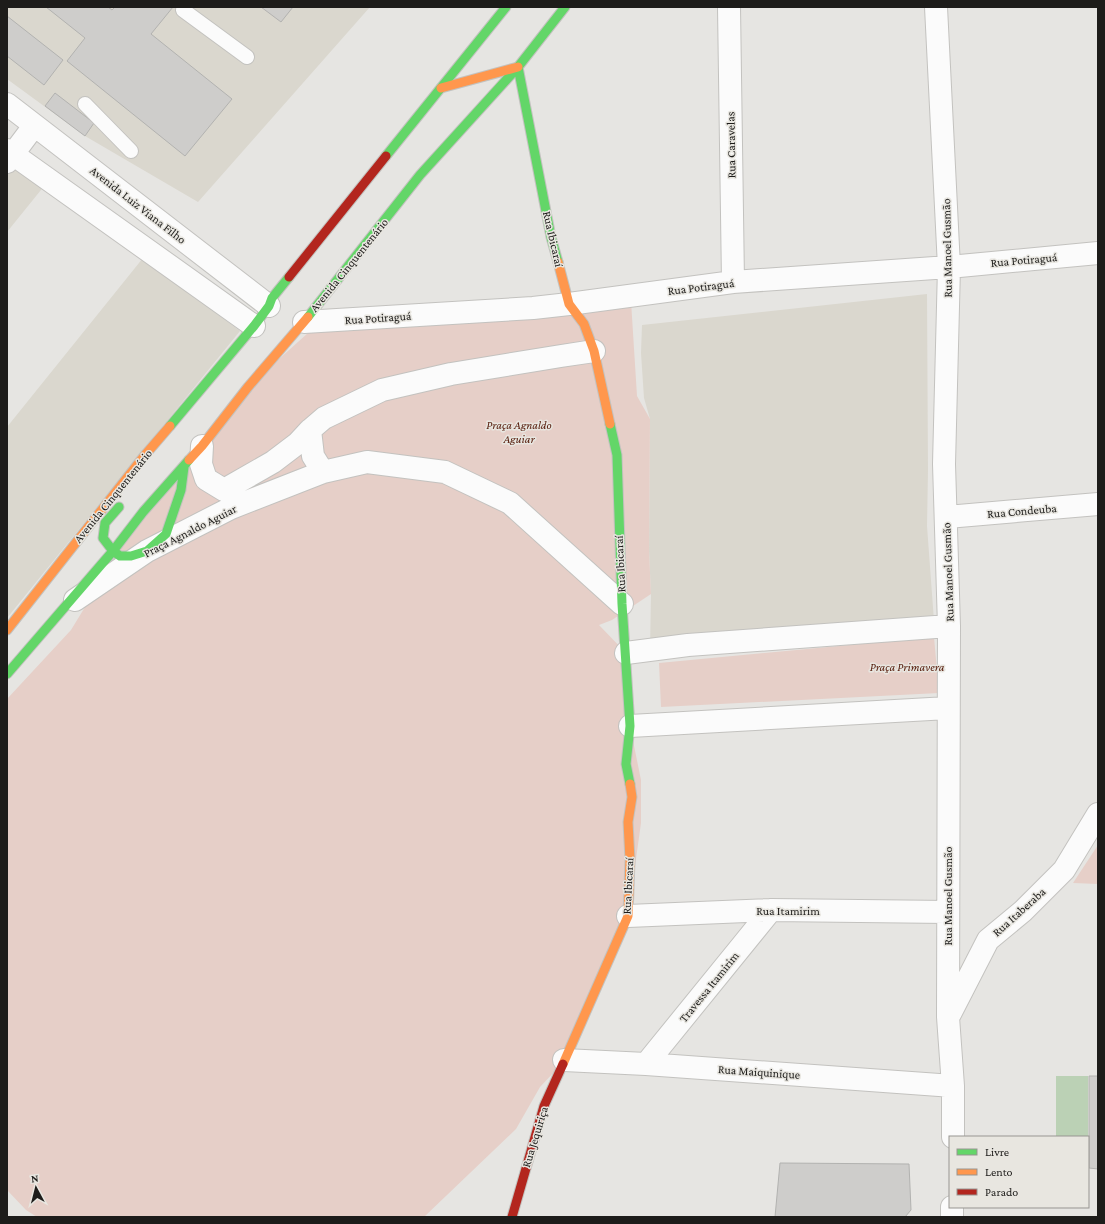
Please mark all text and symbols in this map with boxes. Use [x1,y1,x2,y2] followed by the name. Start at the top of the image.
[723,111,739,179] street label: Rua Caravelas
[87,163,189,247] street label: Avenida Luiz Viana Filho
[939,198,955,298] street label: Rua Manoel Gusmão
[540,210,566,269] street label: Rua Ibicaraí
[307,215,391,315] street label: Avenida Cinquentenário
[990,250,1058,270] street label: Rua Potiraguá
[667,276,735,298] street label: Rua Potiraguá
[344,309,412,327] street label: Rua Potiraguá
[486,418,552,446] park label: Praça Agnaldo Aguiar
[71,446,155,546] street label: Avenida Cinquentenário
[141,501,240,561] street label: Praça Agnaldo Aguiar
[987,501,1058,521] street label: Rua Condeuba
[939,522,957,622] street label: Rua Manoel Gusmão
[611,534,628,593] street label: Rua Ibicaraí
[870,660,945,674] park label: Praça Primavera
[941,846,955,946] street label: Rua Manoel Gusmão
[620,856,637,915] street label: Rua Ibicaraí
[990,884,1049,939] street label: Rua Itaberaba
[756,904,820,918] street label: Rua Itamirim
[676,949,742,1025] street label: Travessa Itamirim
[717,1062,801,1082] street label: Rua Maiquinique
[519,1104,551,1169] street label: Rua Jequiriça
[949,1136,1089,1208] legend
[985,1145,1009,1159] text: Livre
[985,1165,1013,1179] text: Lento
[16,1168,56,1208] north arrow
[30,1172,40,1184] text: N
[985,1185,1018,1199] text: Parado

